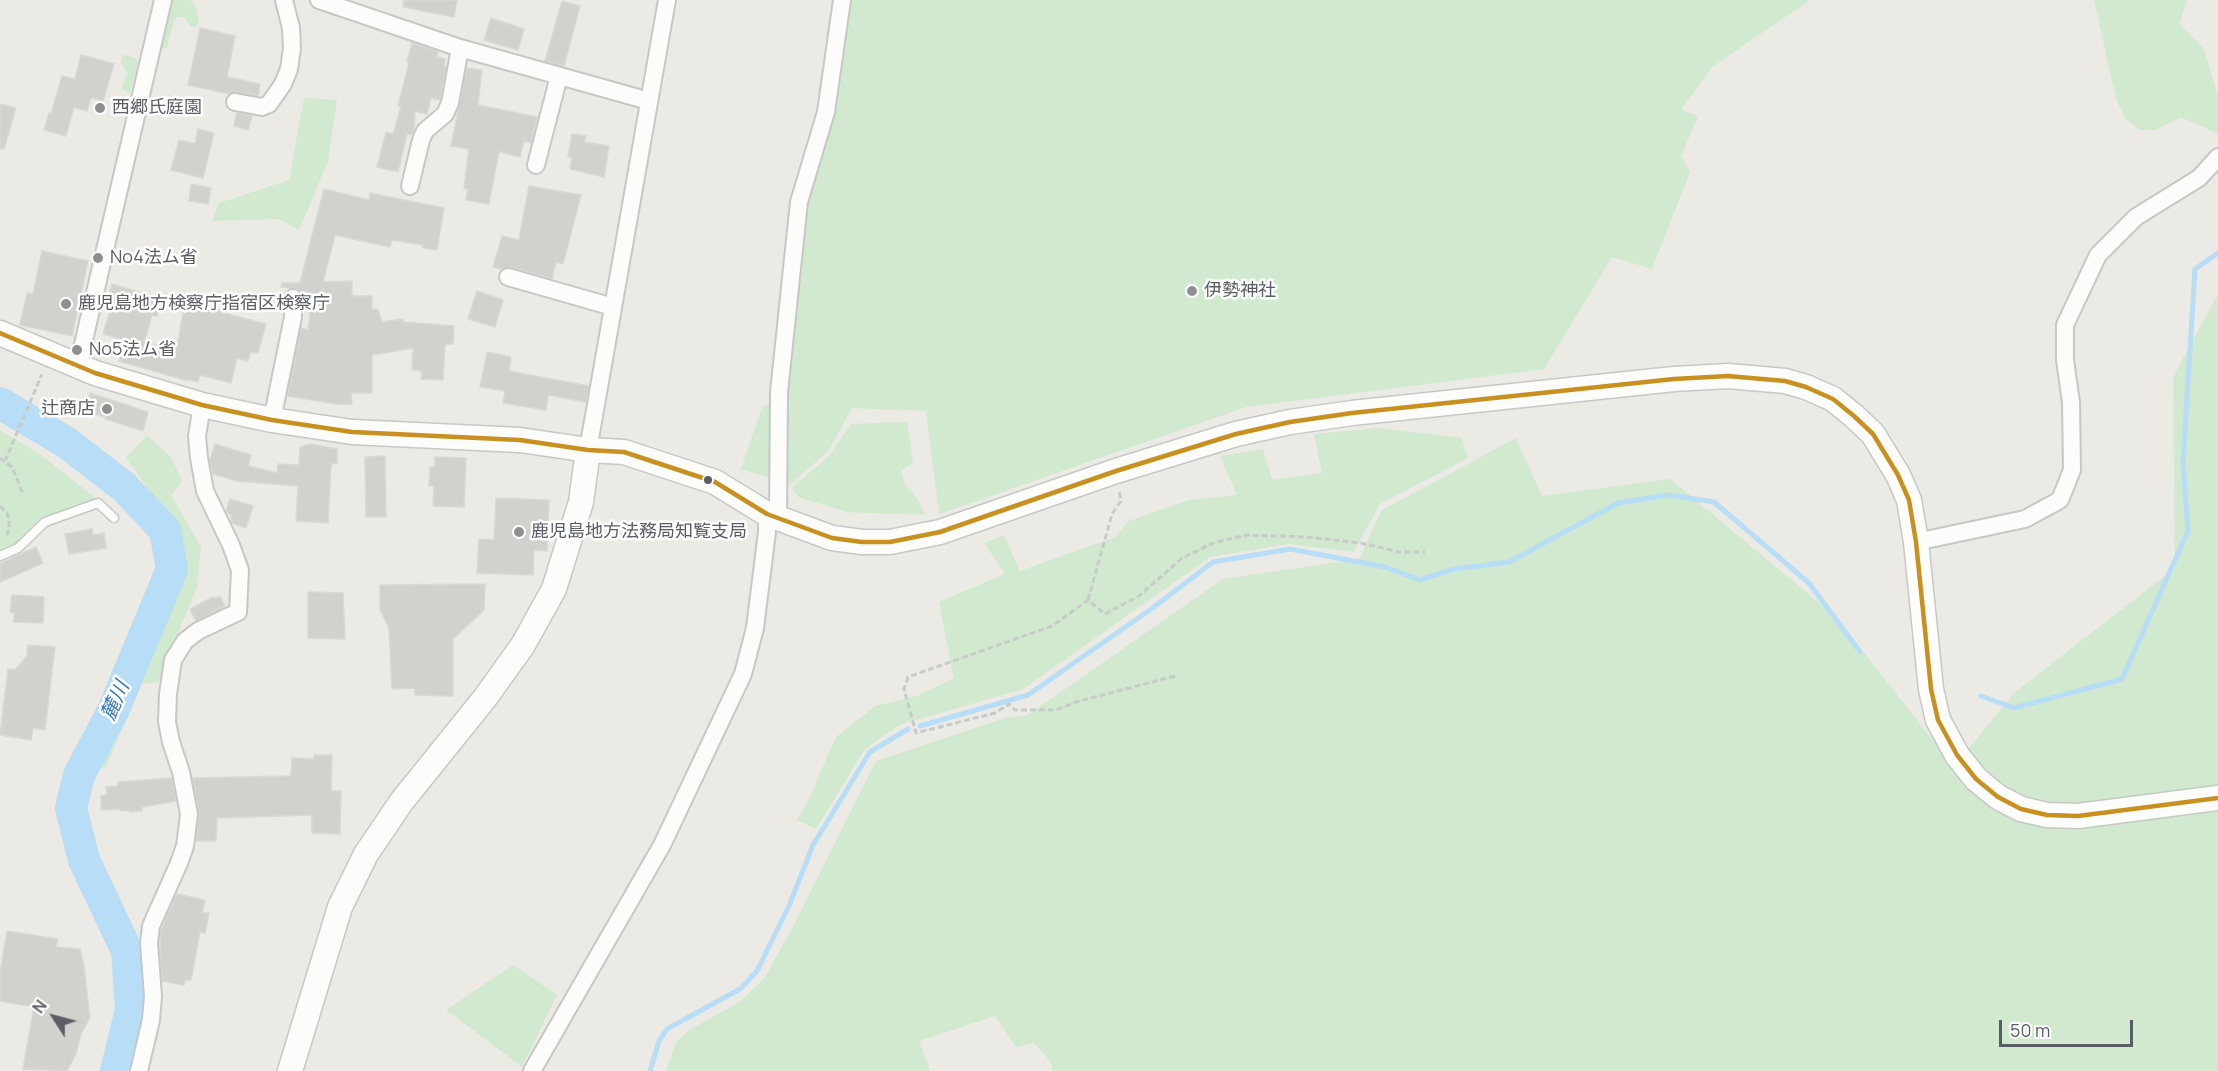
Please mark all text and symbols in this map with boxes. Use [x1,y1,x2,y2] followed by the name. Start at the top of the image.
[112,97,202,119] place label: 西郷氏庭園
[93,101,107,115] marker: 西郷氏庭園
[110,247,198,269] place label: No4法ム省
[91,251,105,265] marker: No4法ム省
[1204,280,1276,302] place label: 伊勢神社
[1185,284,1199,298] marker: 伊勢神社
[78,293,330,315] place label: 鹿児島地方検察庁指宿区検察庁
[59,297,73,311] marker: 鹿児島地方検察庁指宿区検察庁
[89,339,176,361] place label: No5法ム省
[70,343,84,357] marker: No5法ム省
[41,398,95,420] place label: 辻商店
[100,402,114,416] marker: 辻商店
[702,474,714,486] unlabelled marker
[531,521,747,543] place label: 鹿児島地方法務局知覧支局
[512,525,526,539] marker: 鹿児島地方法務局知覧支局
[97,678,135,724] water label: 麓川
[24,987,84,1047] north arrow
[27,995,52,1018] text: N
[2002,1008,2136,1046] scale bar
[2010,1018,2050,1042] text: 50 m

